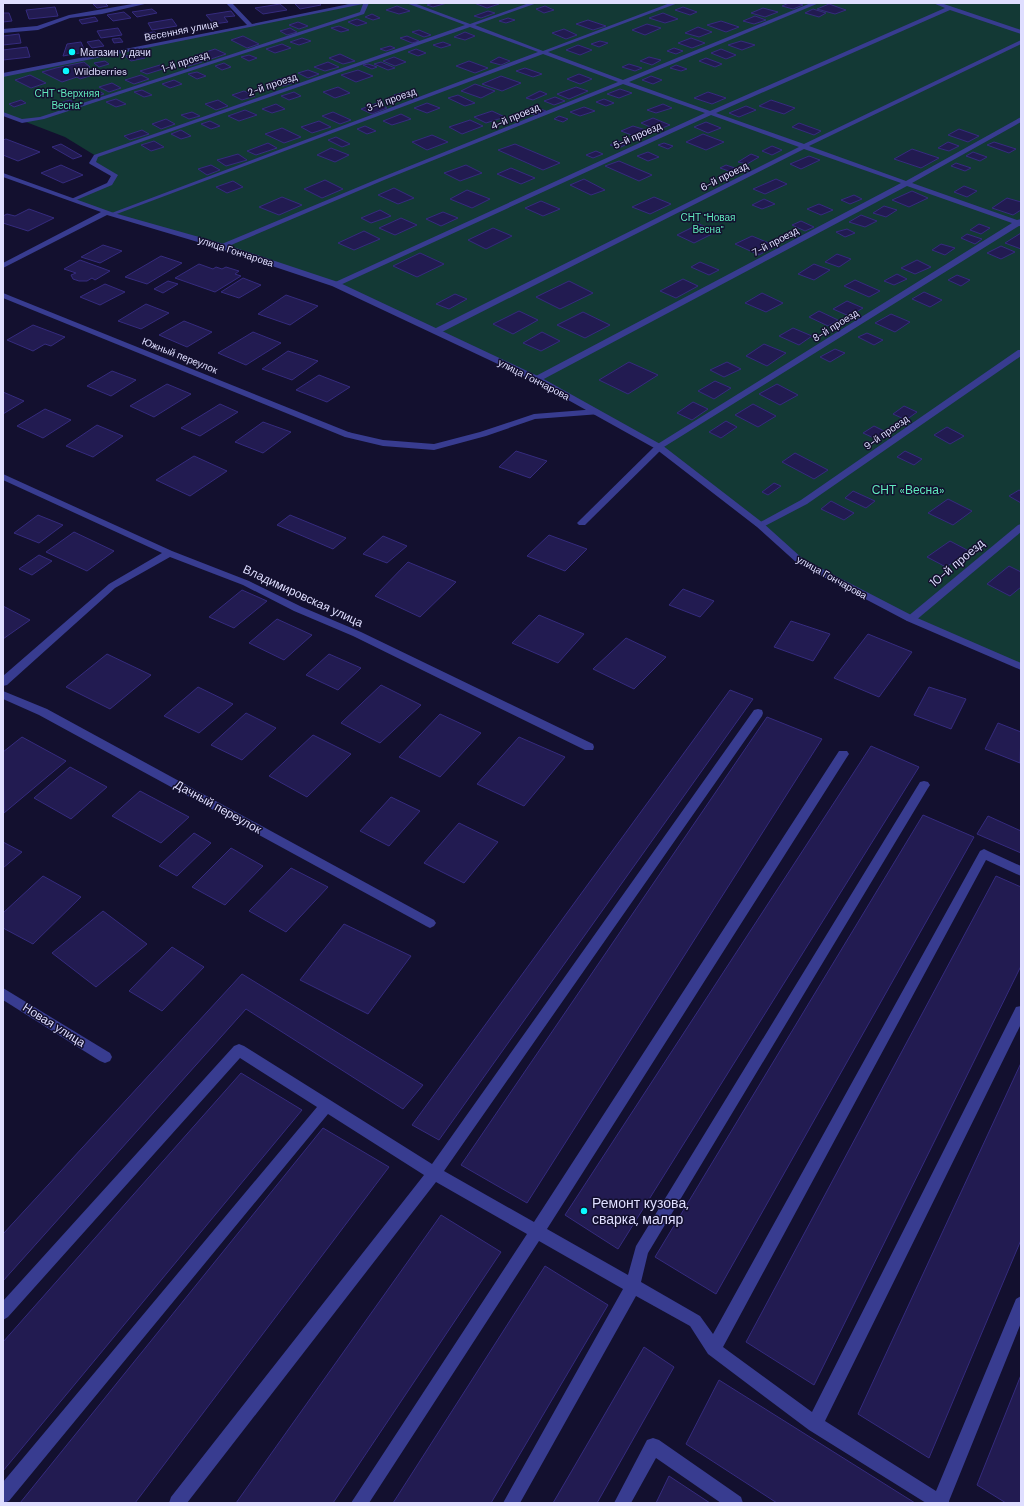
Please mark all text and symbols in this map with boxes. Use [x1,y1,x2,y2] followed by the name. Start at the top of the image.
[143,17,219,44] street label: Весенняя улица
[80,46,151,59] place label: Магазин у дачи
[67,47,77,57] marker: Магазин у дачи
[160,48,211,75] street label: 1-й проезд
[74,65,127,78] place label: Wildberries
[61,66,71,76] marker: Wildberries
[246,70,299,99] street label: 2-й проезд
[365,84,418,114] street label: 3-й проезд
[34,87,100,112] park label: СНТ "Верхняя Весна"
[489,100,542,133] street label: 4-й проезд
[611,119,664,152] street label: 5-й проезд
[698,159,750,194] street label: 6-й проезд
[680,211,736,236] park label: СНТ "Новая Весна"
[750,224,801,259] street label: 7-й проезд
[196,233,276,270] street label: улица Гончарова
[810,306,861,345] street label: 8-й проезд
[140,334,220,377] street label: Южный переулок
[496,356,572,403] street label: улица Гончарова
[861,412,911,453] street label: 9-й проезд
[872,482,944,498] park label: СНТ «Весна»
[926,535,988,591] street label: 10-й проезд
[794,553,870,602] street label: улица Гончарова
[240,561,366,631] street label: Владимировская улица
[172,776,265,838] street label: Дачный переулок
[20,999,89,1051] street label: Новая улица
[592,1194,689,1228] place label: Ремонт кузова, сварка, маляр
[579,1206,589,1216] marker: Ремонт кузова, сварка, маляр

